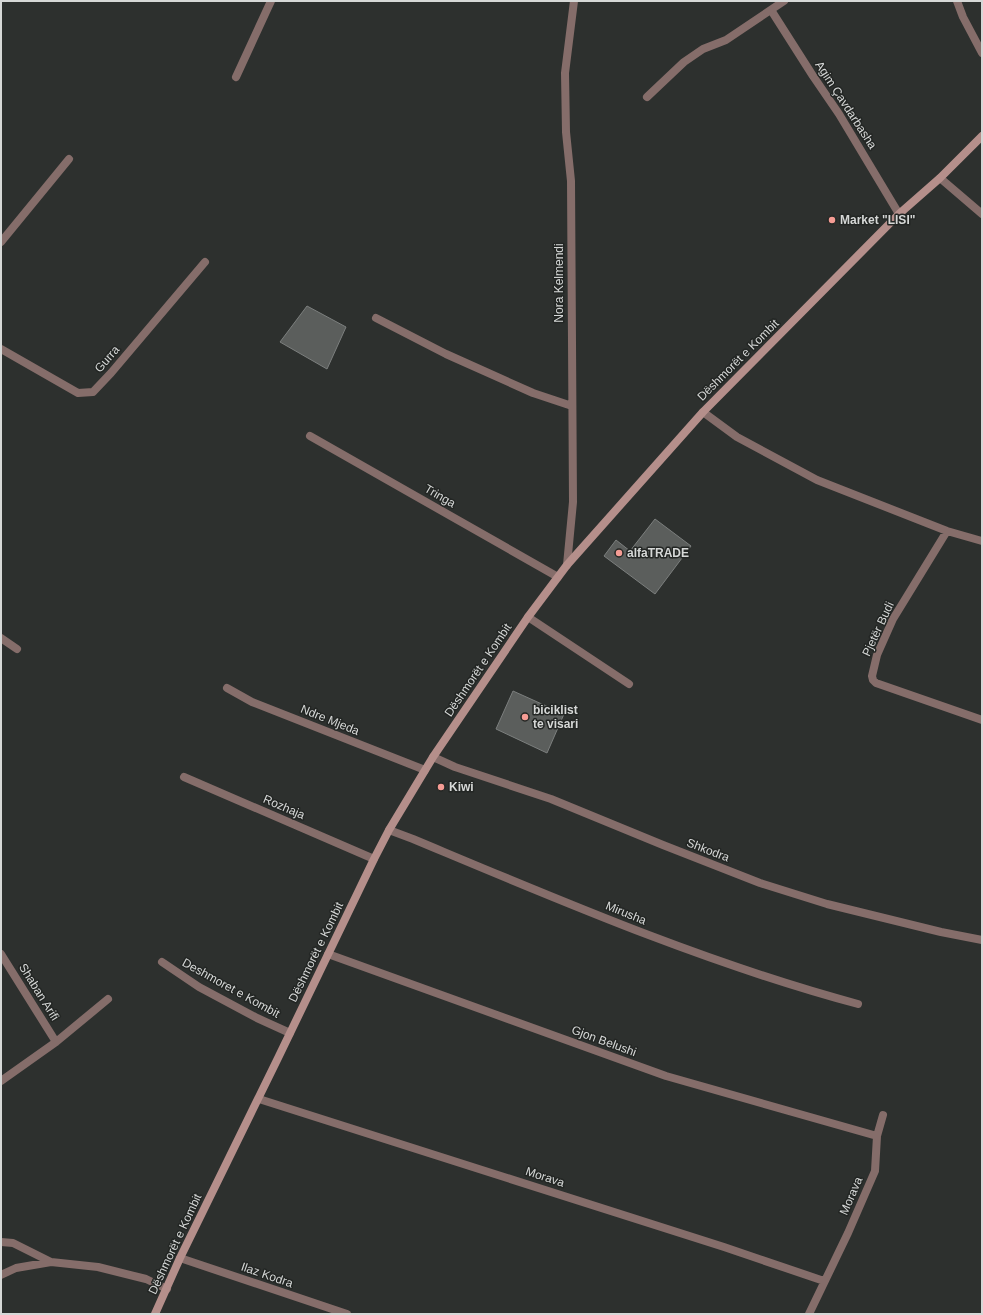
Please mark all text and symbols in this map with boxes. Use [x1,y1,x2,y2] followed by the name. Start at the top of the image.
[812,58,880,152] street label: Agim Çavdarbasha
[840,213,915,227] place label: Market "LISI"
[827,215,837,225] marker: Market "LISI"
[552,243,566,323] street label: Nora Kelmendi
[694,316,782,404] street label: Dëshmorët e Kombit
[92,343,123,375] street label: Gurra
[422,482,458,511] street label: Tringa
[627,546,689,560] place label: alfaTRADE
[614,548,624,558] marker: alfaTRADE
[859,599,897,659] street label: Pjetër Budi
[442,620,515,719] street label: Dëshmorët e Kombit
[299,702,362,738] street label: Ndre Mjeda
[533,703,578,731] place label: biciklist te visari
[520,712,530,722] marker: biciklist te visari
[449,780,474,794] place label: Kiwi
[436,782,446,792] marker: Kiwi
[261,792,307,822] street label: Rozhaja
[685,835,732,865] street label: Shkodra
[286,899,347,1004] street label: Dëshmorët e Kombit
[604,899,649,928] street label: Mirusha
[180,955,283,1021] street label: Deshmoret e Kombit
[16,961,62,1023] street label: Shaban Arifi
[570,1023,638,1059] street label: Gjon Belushi
[524,1164,567,1190] street label: Morava
[837,1175,865,1217] street label: Morava
[146,1191,205,1297] street label: Dëshmorët e Kombit
[239,1260,295,1291] street label: Ilaz Kodra

